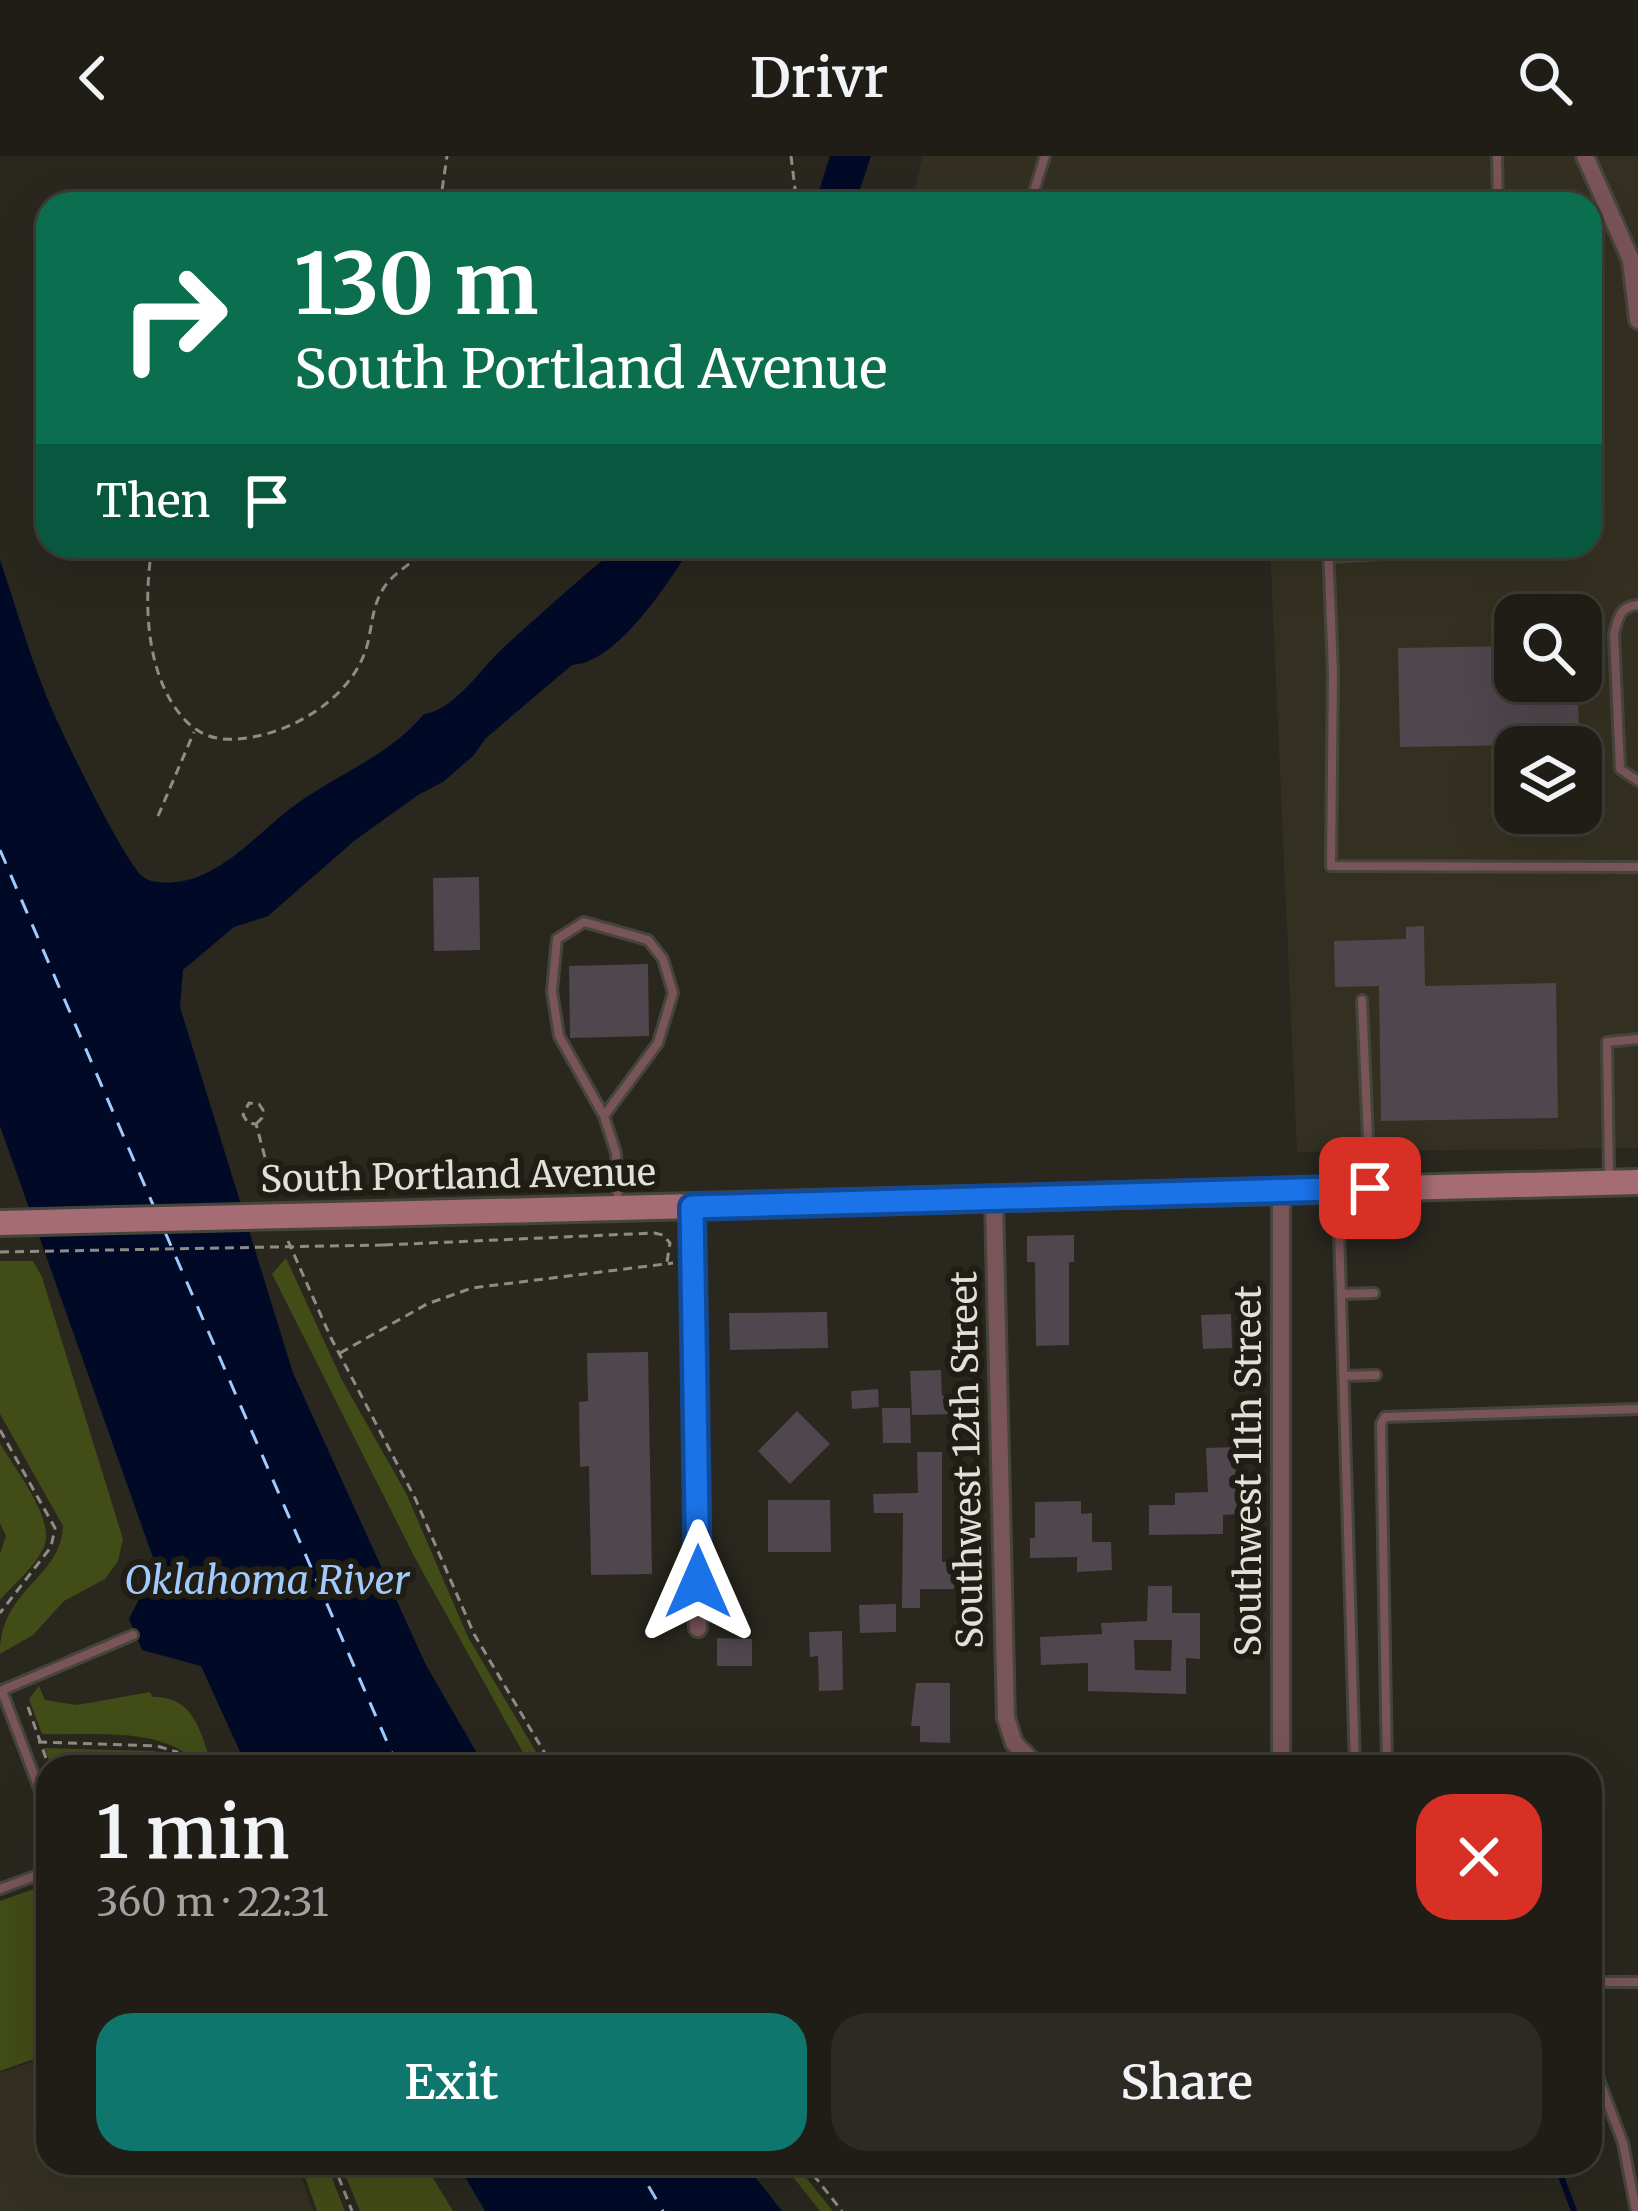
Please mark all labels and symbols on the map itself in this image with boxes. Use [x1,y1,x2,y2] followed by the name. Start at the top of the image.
[1319,1137,1421,1239] pin
[260,1150,656,1202] street label: South Portland Avenue
[941,1271,993,1649] street label: Southwest 12th Street
[1226,1286,1271,1656] street label: Southwest 11th Street
[635,1519,761,1645] position arrow
[124,1556,411,1605] water label: Oklahoma River

